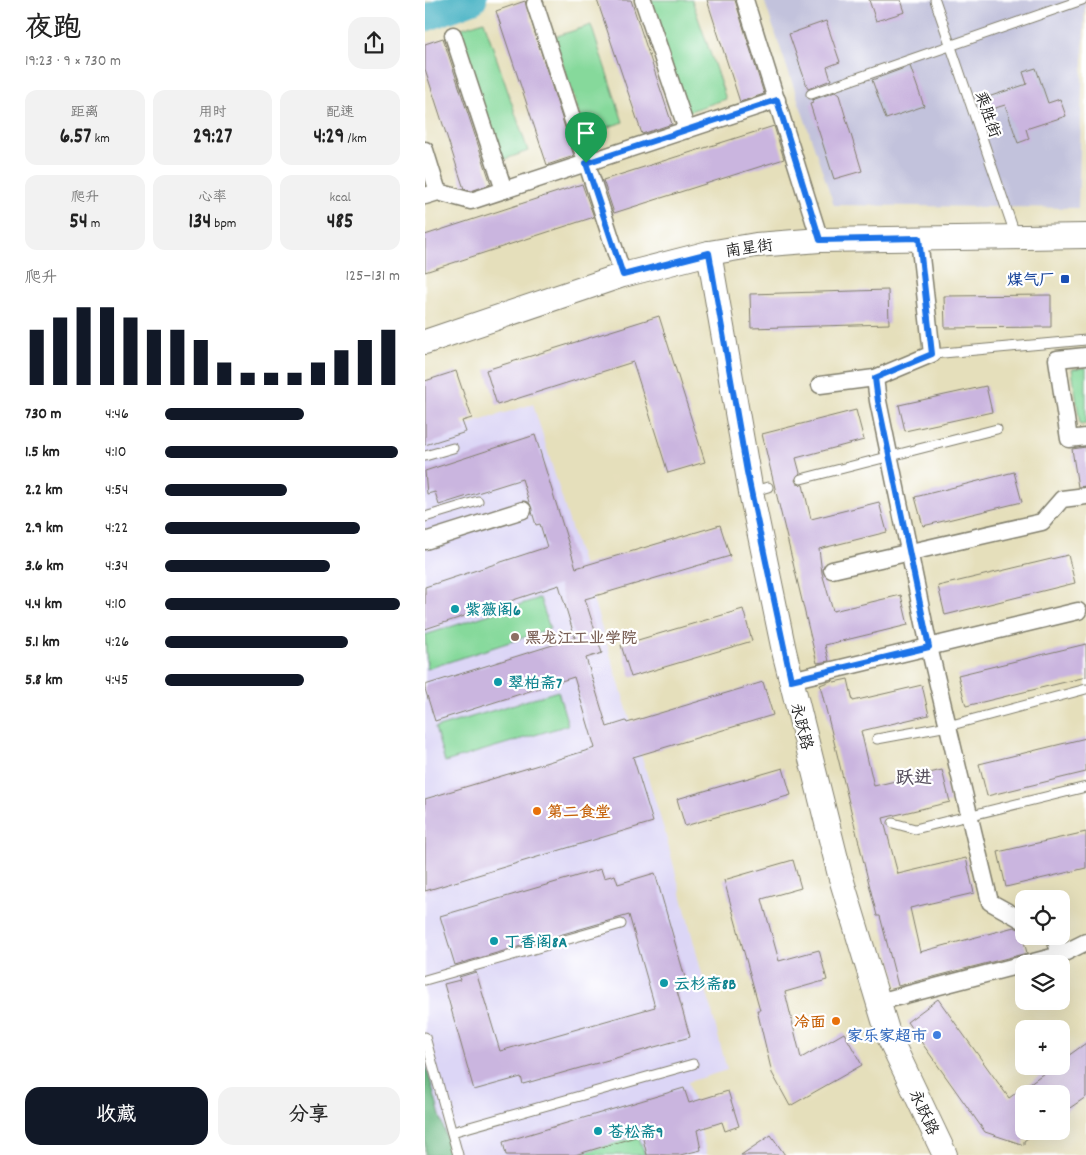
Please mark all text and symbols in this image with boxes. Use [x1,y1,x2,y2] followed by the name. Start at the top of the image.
[25,11,81,51] text: 夜跑
[348,17,400,69] button: share
[25,50,121,73] text: 19:23 · 9 × 730 m
[968,88,1005,141] street label: 乘胜街
[71,103,99,123] text: 距离
[198,103,226,123] text: 用时
[326,103,354,123] text: 配速
[565,112,607,163] pin
[572,119,600,147] icon: arrive
[60,123,91,153] text: 6.57
[193,123,232,153] text: 29:27
[313,123,344,153] text: 4:29
[91,129,110,149] text: km
[344,129,367,149] text: /km
[71,188,99,208] text: 爬升
[198,188,226,208] text: 心率
[330,188,351,208] text: kcal
[69,208,88,238] text: 54
[189,208,211,238] text: 134
[327,208,354,238] text: 485
[88,214,100,234] text: m
[211,214,236,234] text: bpm
[724,235,775,264] street label: 南星街
[345,265,400,288] text: 125–131 m
[25,267,57,290] text: 爬升
[1007,270,1055,293] place label: 煤气厂
[1059,273,1071,285] marker: 煤气厂
[25,403,62,426] text: 730 m
[105,403,129,426] text: 4:46
[25,441,60,464] text: 1.5 km
[105,441,127,464] text: 4:10
[25,479,63,502] text: 2.2 km
[105,479,128,502] text: 4:54
[25,517,63,540] text: 2.9 km
[105,517,128,540] text: 4:22
[25,555,64,578] text: 3.6 km
[105,555,128,578] text: 4:34
[25,593,62,616] text: 4.4 km
[105,593,127,616] text: 4:10
[465,600,521,623] place label: 紫薇阁6
[449,603,461,615] marker: 紫薇阁6
[525,628,637,651] place label: 黑龙江工业学院
[25,631,60,654] text: 5.1 km
[105,631,129,654] text: 4:26
[509,631,521,643] marker: 黑龙江工业学院
[25,669,63,692] text: 5.8 km
[105,669,128,692] text: 4:45
[508,673,562,696] place label: 翠柏斋7
[492,676,504,688] marker: 翠柏斋7
[784,701,818,753] street label: 永跃路
[896,767,932,792] district label: 跃进
[547,802,611,825] place label: 第二食堂
[531,805,543,817] marker: 第二食堂
[1015,890,1070,1140] map controls
[1015,890,1070,945] button: locate
[504,932,567,955] place label: 丁香阁8A
[488,935,500,947] marker: 丁香阁8A
[1015,955,1070,1010] button: layers
[674,974,736,997] place label: 云杉斋8B
[658,977,670,989] marker: 云杉斋8B
[794,1012,826,1035] place label: 冷面
[830,1015,842,1027] marker: 冷面
[1015,1020,1070,1075] button: +
[847,1026,927,1049] place label: 家乐家超市
[931,1029,943,1041] marker: 家乐家超市
[1015,1085,1070,1140] button: −
[902,1086,943,1140] street label: 永跃路
[25,1087,208,1145] button: 收藏
[218,1087,400,1145] button: 分享
[608,1122,663,1145] place label: 苍松斋9
[592,1125,604,1137] marker: 苍松斋9

